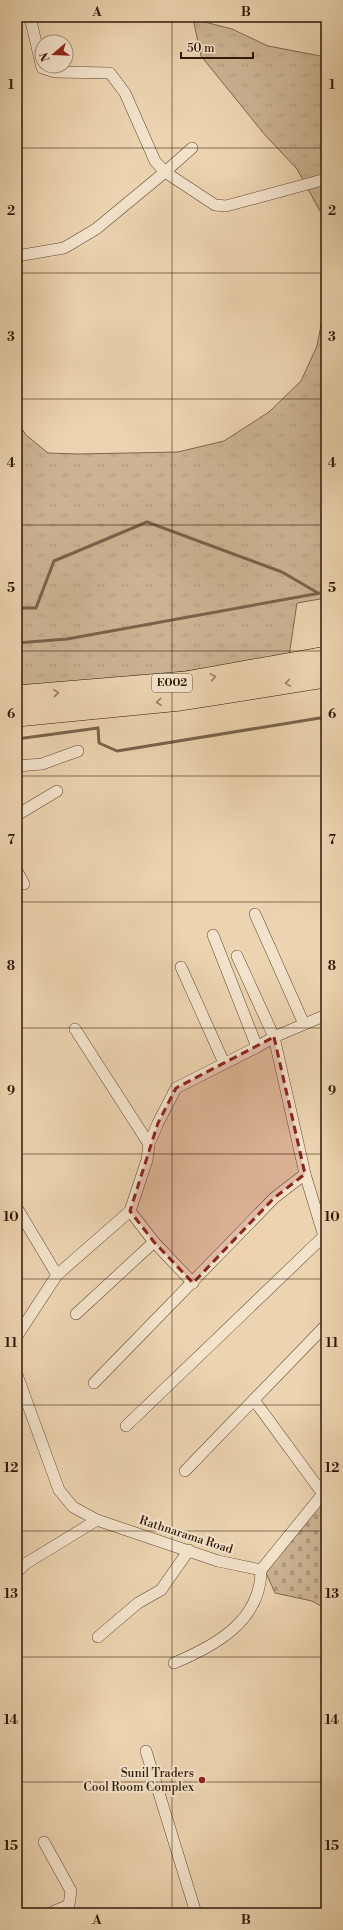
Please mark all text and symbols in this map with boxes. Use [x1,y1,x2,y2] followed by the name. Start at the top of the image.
[91,4,102,20] text: A
[241,4,251,20] text: B
[34,34,74,74] north arrow
[181,34,253,60] scale bar
[187,41,215,56] text: 50 m
[37,50,54,63] text: N
[8,77,15,93] text: 1
[329,77,336,93] text: 1
[7,203,15,219] text: 2
[328,203,336,219] text: 2
[7,329,15,345] text: 3
[328,329,336,345] text: 3
[7,455,16,471] text: 4
[328,455,337,471] text: 4
[7,580,15,596] text: 5
[328,580,336,596] text: 5
[210,673,216,682] one-way arrow
[152,674,192,692] road number: E002
[284,678,291,687] one-way arrow
[53,689,59,698] one-way arrow
[156,698,162,707] one-way arrow
[7,706,15,722] text: 6
[328,706,336,722] text: 6
[7,832,15,848] text: 7
[328,832,336,848] text: 7
[7,958,15,974] text: 8
[328,958,336,974] text: 8
[7,1083,15,1099] text: 9
[328,1083,336,1099] text: 9
[3,1209,19,1225] text: 10
[324,1209,340,1225] text: 10
[5,1335,18,1351] text: 11
[326,1335,339,1351] text: 11
[4,1460,18,1476] text: 12
[325,1460,339,1476] text: 12
[137,1513,235,1557] street label: Rathnarama Road
[4,1586,18,1602] text: 13
[325,1586,339,1602] text: 13
[4,1712,18,1728] text: 14
[325,1712,339,1728] text: 14
[84,1766,195,1795] place label: Sunil Traders Cool Room Complex
[197,1775,207,1785] marker: Sunil Traders Cool Room Complex
[4,1838,18,1854] text: 15
[325,1838,339,1854] text: 15
[91,1912,102,1928] text: A
[241,1912,251,1928] text: B

